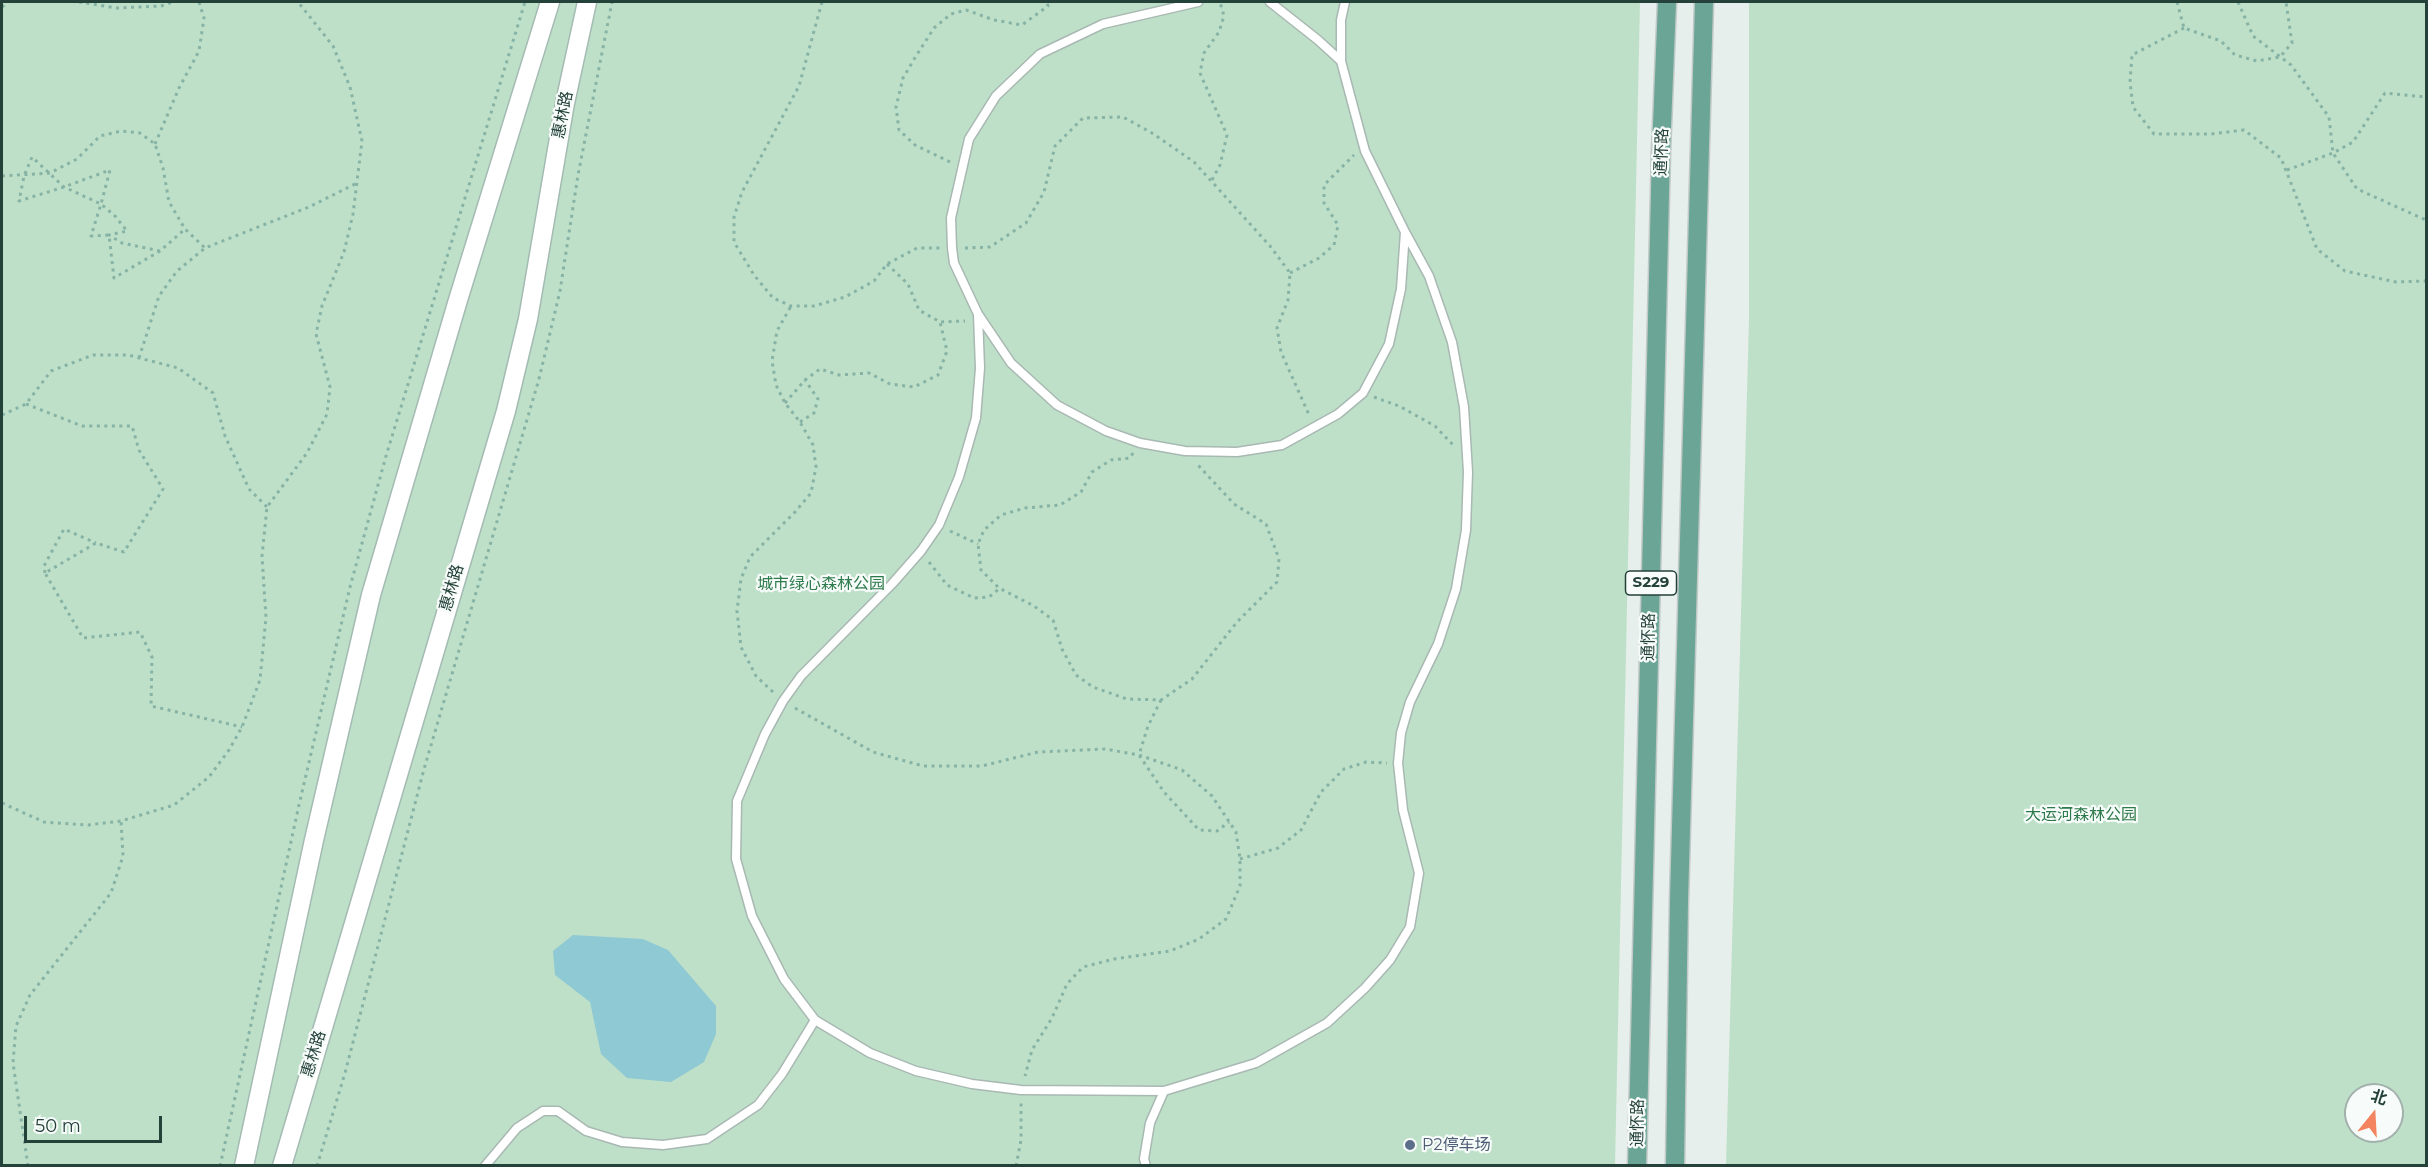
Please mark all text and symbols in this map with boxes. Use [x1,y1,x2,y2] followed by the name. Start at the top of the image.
[549,90,577,140] street label: 惠林路
[1652,128,1672,176] street label: 通怀路
[436,562,468,614] street label: 惠林路
[1626,571,1676,595] road number: S229
[757,574,885,594] park label: 城市绿心森林公园
[1639,613,1659,661] street label: 通怀路
[2025,805,2137,825] park label: 大运河森林公园
[298,1028,330,1080] street label: 惠林路
[2344,1083,2404,1143] north arrow
[2369,1086,2390,1109] text: 北
[1628,1099,1648,1147] street label: 通怀路
[27,1104,165,1142] scale bar
[35,1115,81,1137] text: 50 m
[1422,1135,1490,1155] place label: P2停车场
[1403,1138,1417,1152] marker: P2停车场

